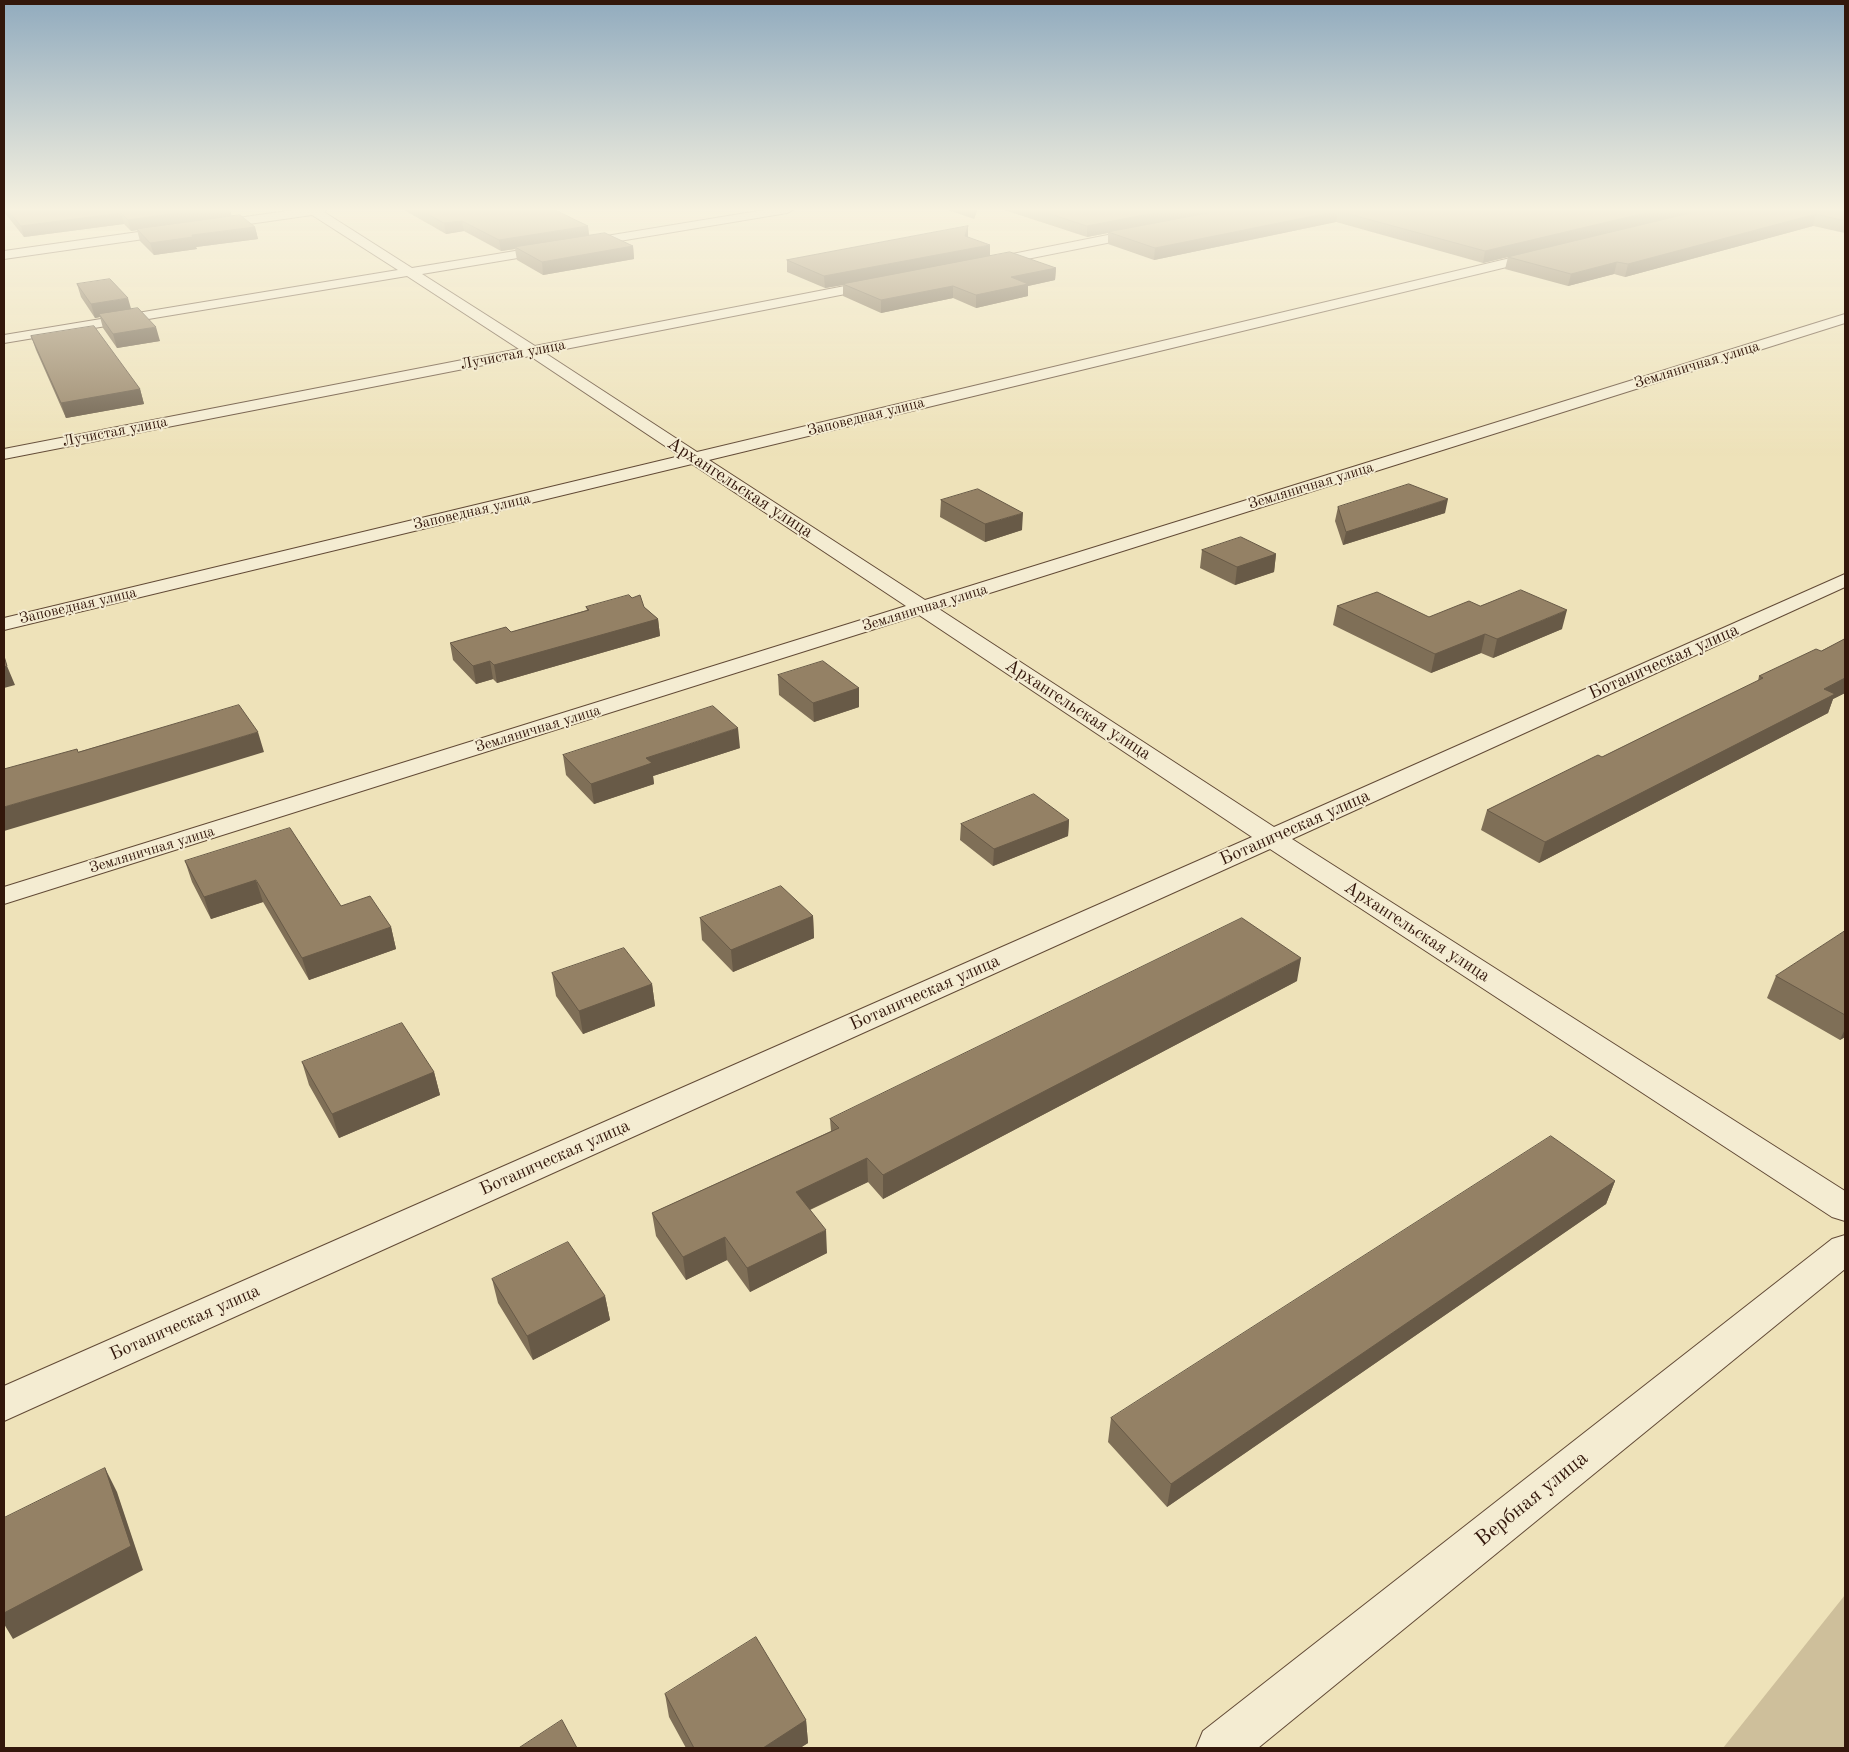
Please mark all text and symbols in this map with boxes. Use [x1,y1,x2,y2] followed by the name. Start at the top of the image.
[459,336,567,374] street label: Лучистая улица
[1632,337,1762,393] street label: Земляничная улица
[806,394,926,440] street label: Заповедная улица
[61,413,169,451] street label: Лучистая улица
[663,433,817,543] street label: Архангельская улица
[1246,458,1376,514] street label: Земляничная улица
[412,490,532,534] street label: Заповедная улица
[860,580,990,636] street label: Земляничная улица
[18,584,138,628] street label: Заповедная улица
[1586,619,1742,705] street label: Ботаническая улица
[1001,655,1155,765] street label: Архангельская улица
[473,701,603,757] street label: Земляничная улица
[1217,785,1373,871] street label: Ботаническая улица
[87,822,217,878] street label: Земляничная улица
[1340,877,1494,987] street label: Архангельская улица
[847,950,1003,1036] street label: Ботаническая улица
[477,1115,633,1201] street label: Ботаническая улица
[107,1280,263,1366] street label: Ботаническая улица
[1471,1446,1593,1552] street label: Вербная улица

